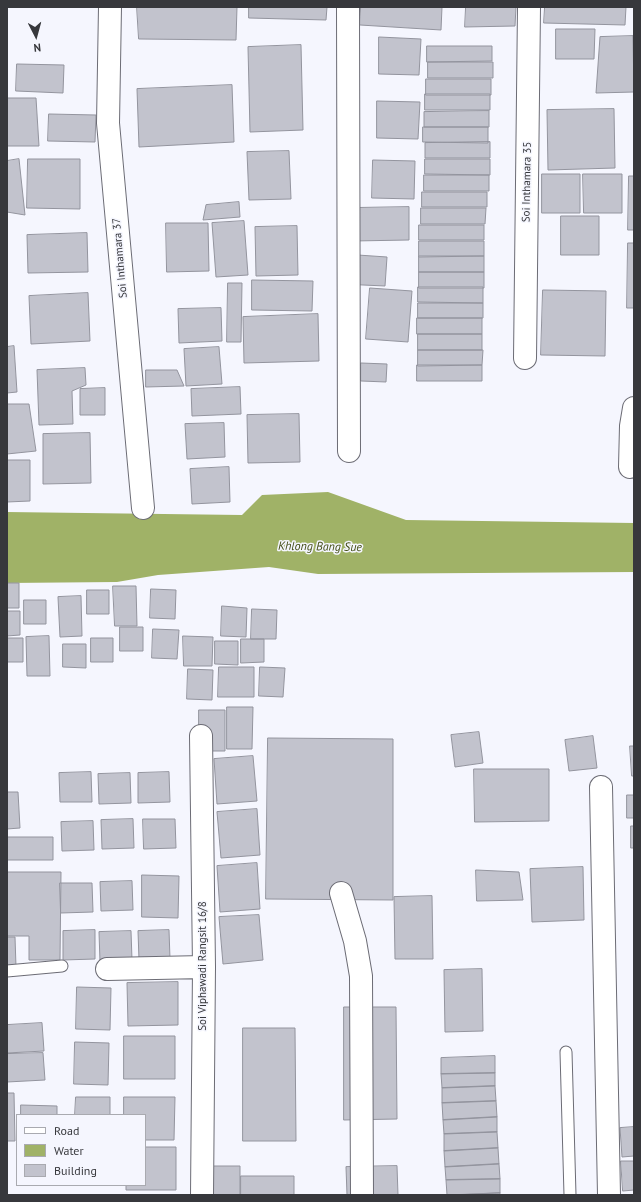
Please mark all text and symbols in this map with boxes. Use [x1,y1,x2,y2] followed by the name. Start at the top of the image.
[16,16,56,56] north arrow
[33,41,42,55] text: N
[520,142,534,222] street label: Soi Inthamara 35
[110,217,130,299] street label: Soi Inthamara 37
[278,539,362,555] water label: Khlong Bang Sue
[196,901,210,1031] street label: Soi Viphawadi Rangsit 16/8
[16,1114,146,1186] legend
[54,1123,79,1138] text: Road
[54,1143,84,1158] text: Water
[54,1163,97,1178] text: Building

